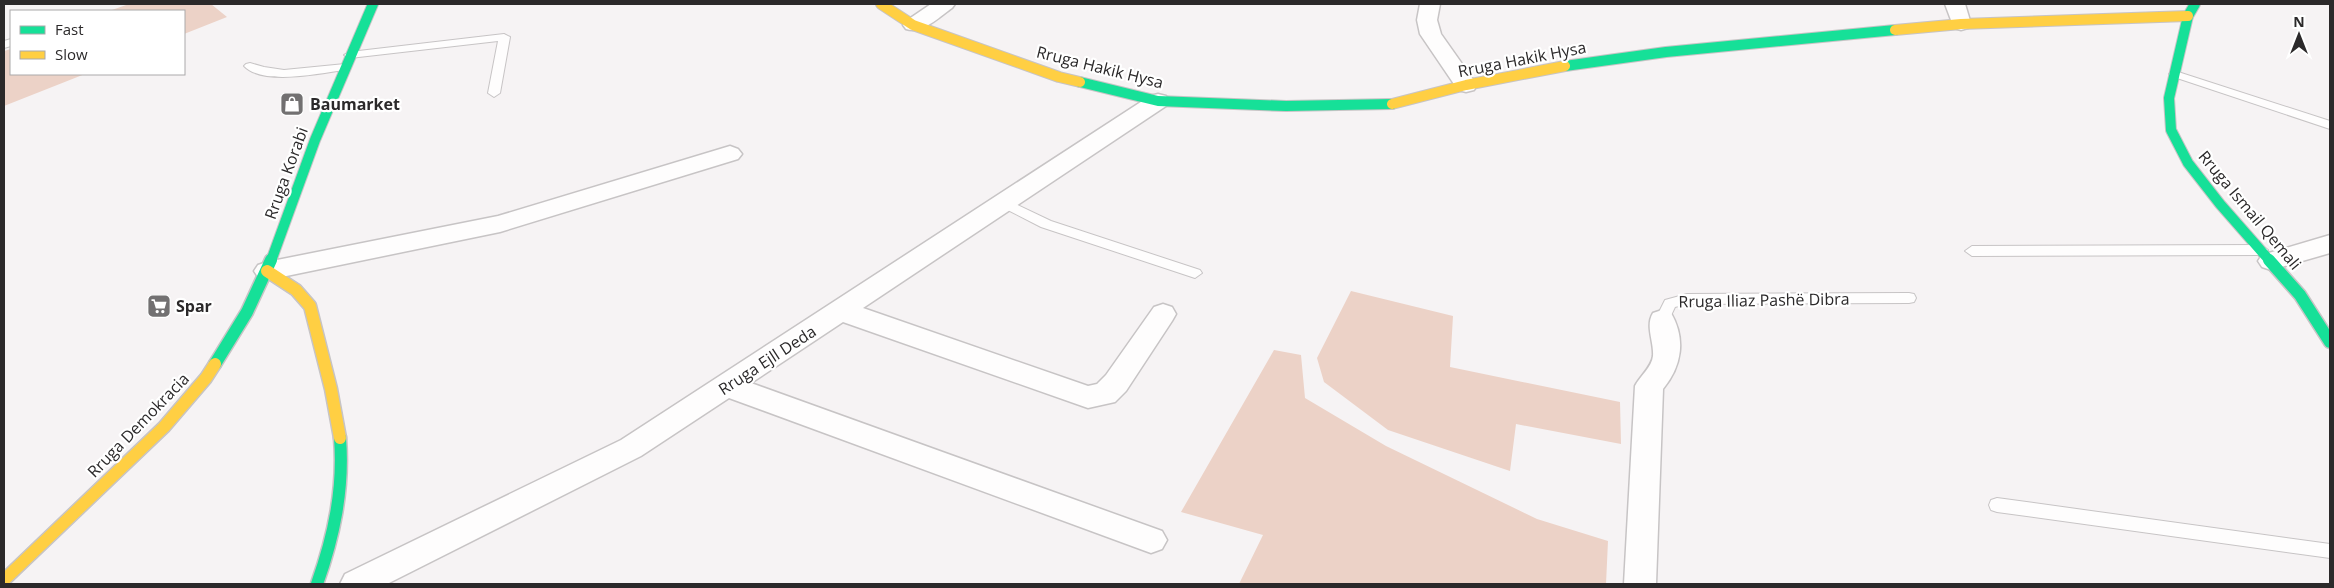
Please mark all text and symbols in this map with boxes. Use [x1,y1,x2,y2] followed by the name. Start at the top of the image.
[10,10,185,75] legend
[2274,10,2324,60] north arrow
[2293,12,2305,31] text: N
[55,19,84,39] text: Fast
[1456,36,1588,82] street label: Rruga Hakik Hysa
[1034,41,1166,93] street label: Rruga Hakik Hysa
[55,44,88,64] text: Slow
[279,91,305,117] shop icon: Baumarket
[310,93,400,115] place label: Baumarket
[259,124,313,222] street label: Rruga Korabi
[2194,146,2306,274] street label: Rruga Ismail Qemali
[1678,288,1850,312] street label: Rruga Iliaz Pashë Dibra
[146,293,172,319] supermarket icon: Spar
[176,295,212,317] place label: Spar
[714,320,820,400] street label: Rruga Ejll Deda
[82,368,194,482] street label: Rruga Demokracia

